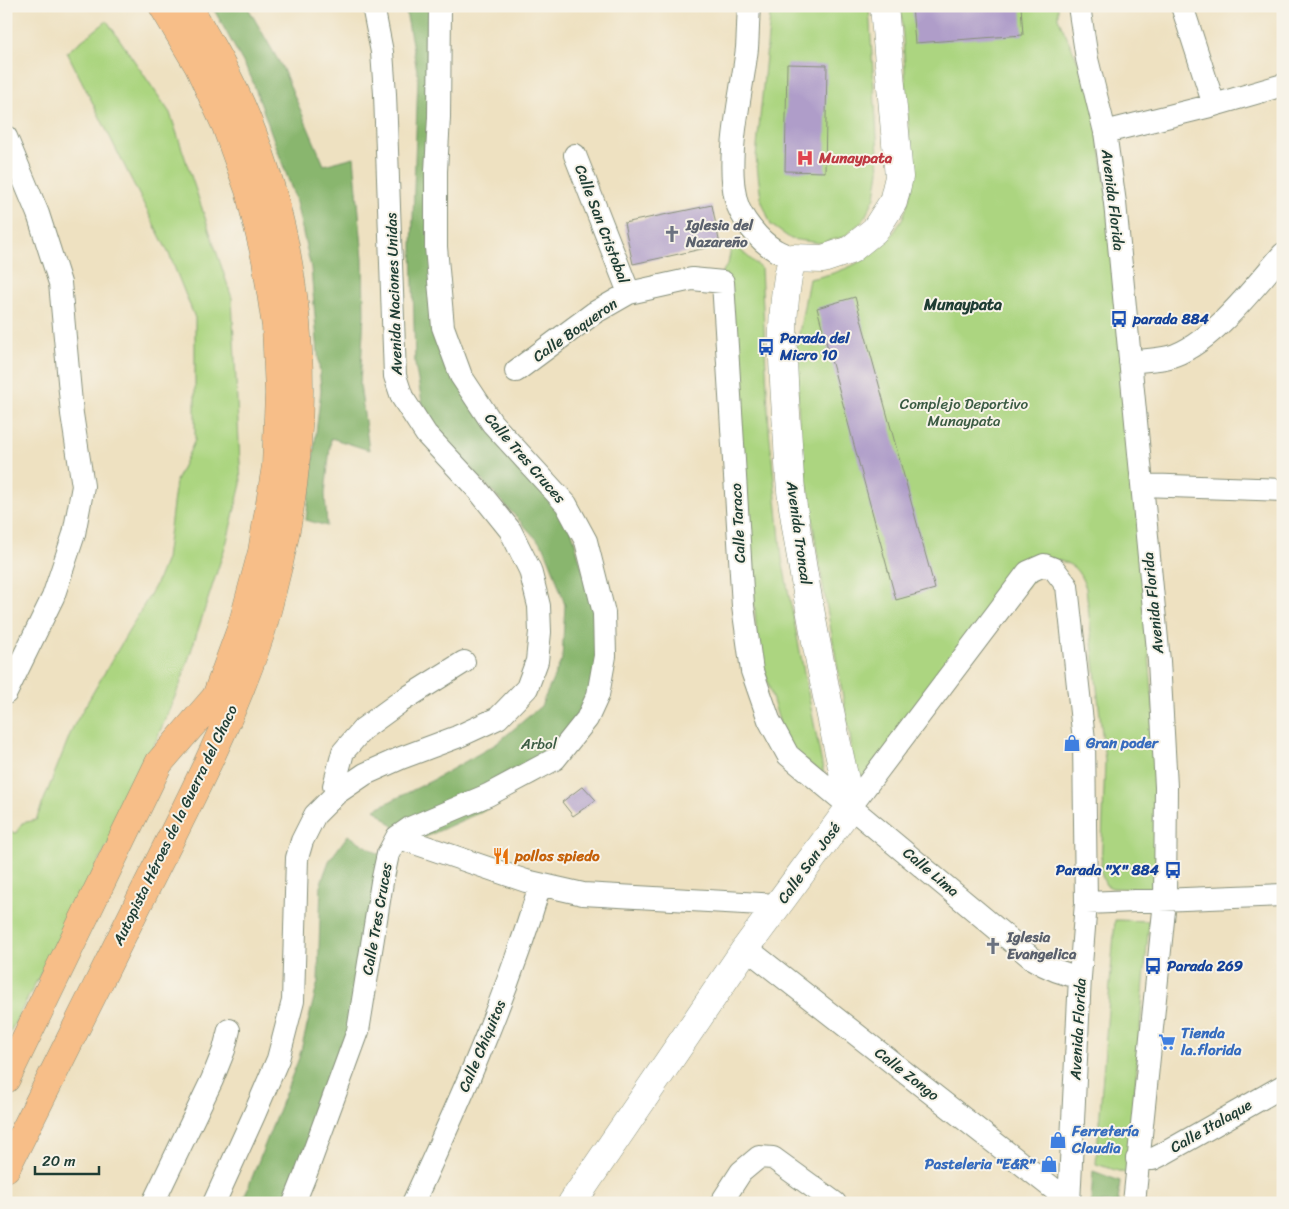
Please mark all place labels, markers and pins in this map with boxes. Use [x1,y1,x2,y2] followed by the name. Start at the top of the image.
[818,145,893,171] place label: Munaypata
[795,148,815,168] hospital icon: Munaypata
[685,212,754,255] place label: Iglesia del Nazareño
[662,224,682,244] church icon: Iglesia del Nazareño
[1132,306,1210,332] place label: parada 884
[1109,309,1129,329] bus stop icon: parada 884
[779,325,850,368] place label: Parada del Micro 10
[756,337,776,357] bus stop icon: Parada del Micro 10
[1085,730,1160,756] place label: Gran poder
[1062,733,1082,753] shop icon: Gran poder
[514,843,600,869] place label: pollos spiedo
[491,846,511,866] restaurant icon: pollos spiedo
[1056,857,1160,883] place label: Parada "X" 884
[1163,860,1183,880] bus stop icon: Parada "X" 884
[1006,924,1077,967] place label: Iglesia Evangelica
[983,936,1003,956] church icon: Iglesia Evangelica
[1167,953,1243,979] place label: Parada 269
[1143,956,1163,976] bus stop icon: Parada 269
[1180,1020,1242,1063] place label: Tienda la.florida
[1157,1032,1177,1052] supermarket icon: Tienda la.florida
[1071,1118,1139,1161] place label: Ferretería Claudia
[1048,1130,1068,1150] shop icon: Ferretería Claudia
[925,1151,1037,1177] place label: Pasteleria "E&R"
[1039,1154,1059,1174] shop icon: Pasteleria "E&R"

